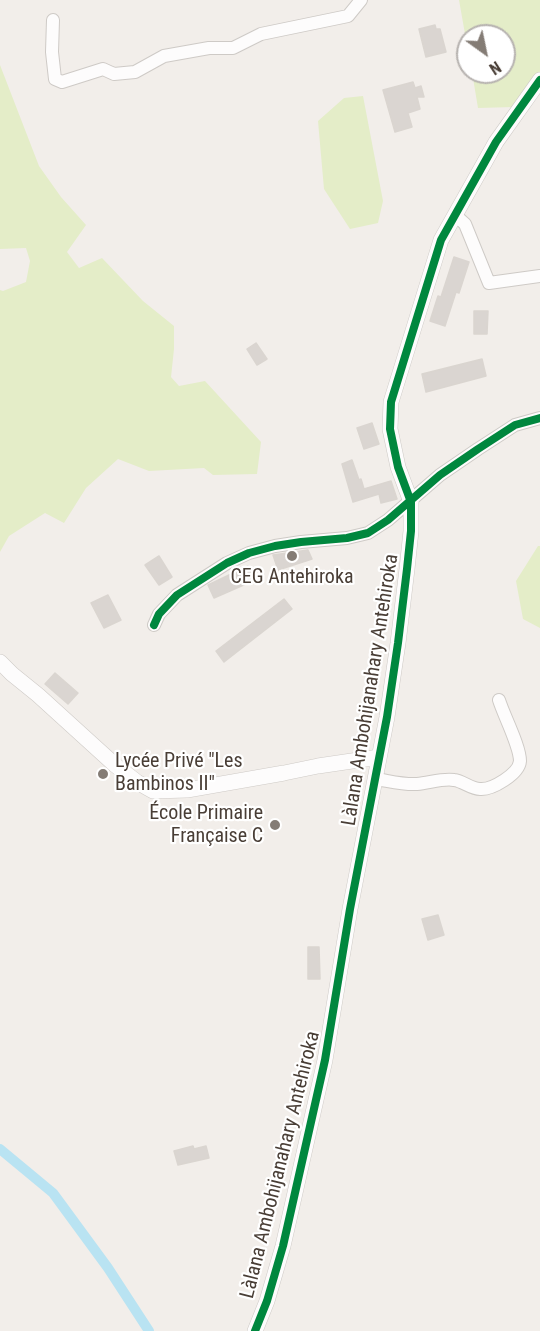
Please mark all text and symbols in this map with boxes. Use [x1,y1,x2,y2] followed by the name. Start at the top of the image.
[456,24,516,84] north arrow
[486,57,504,78] text: N
[285,549,299,563] marker: CEG Antehiroka
[338,552,404,828] street label: Làlana Ambohijanahary Antehiroka
[231,566,353,590] place label: CEG Antehiroka
[115,750,243,797] place label: Lycée Privé "Les Bambinos II"
[96,767,110,781] marker: Lycée Privé "Les Bambinos II"
[149,802,263,849] place label: École Primaire Française C
[268,818,282,832] marker: École Primaire Française C
[236,1029,326,1301] street label: Làlana Ambohijanahary Antehiroka

